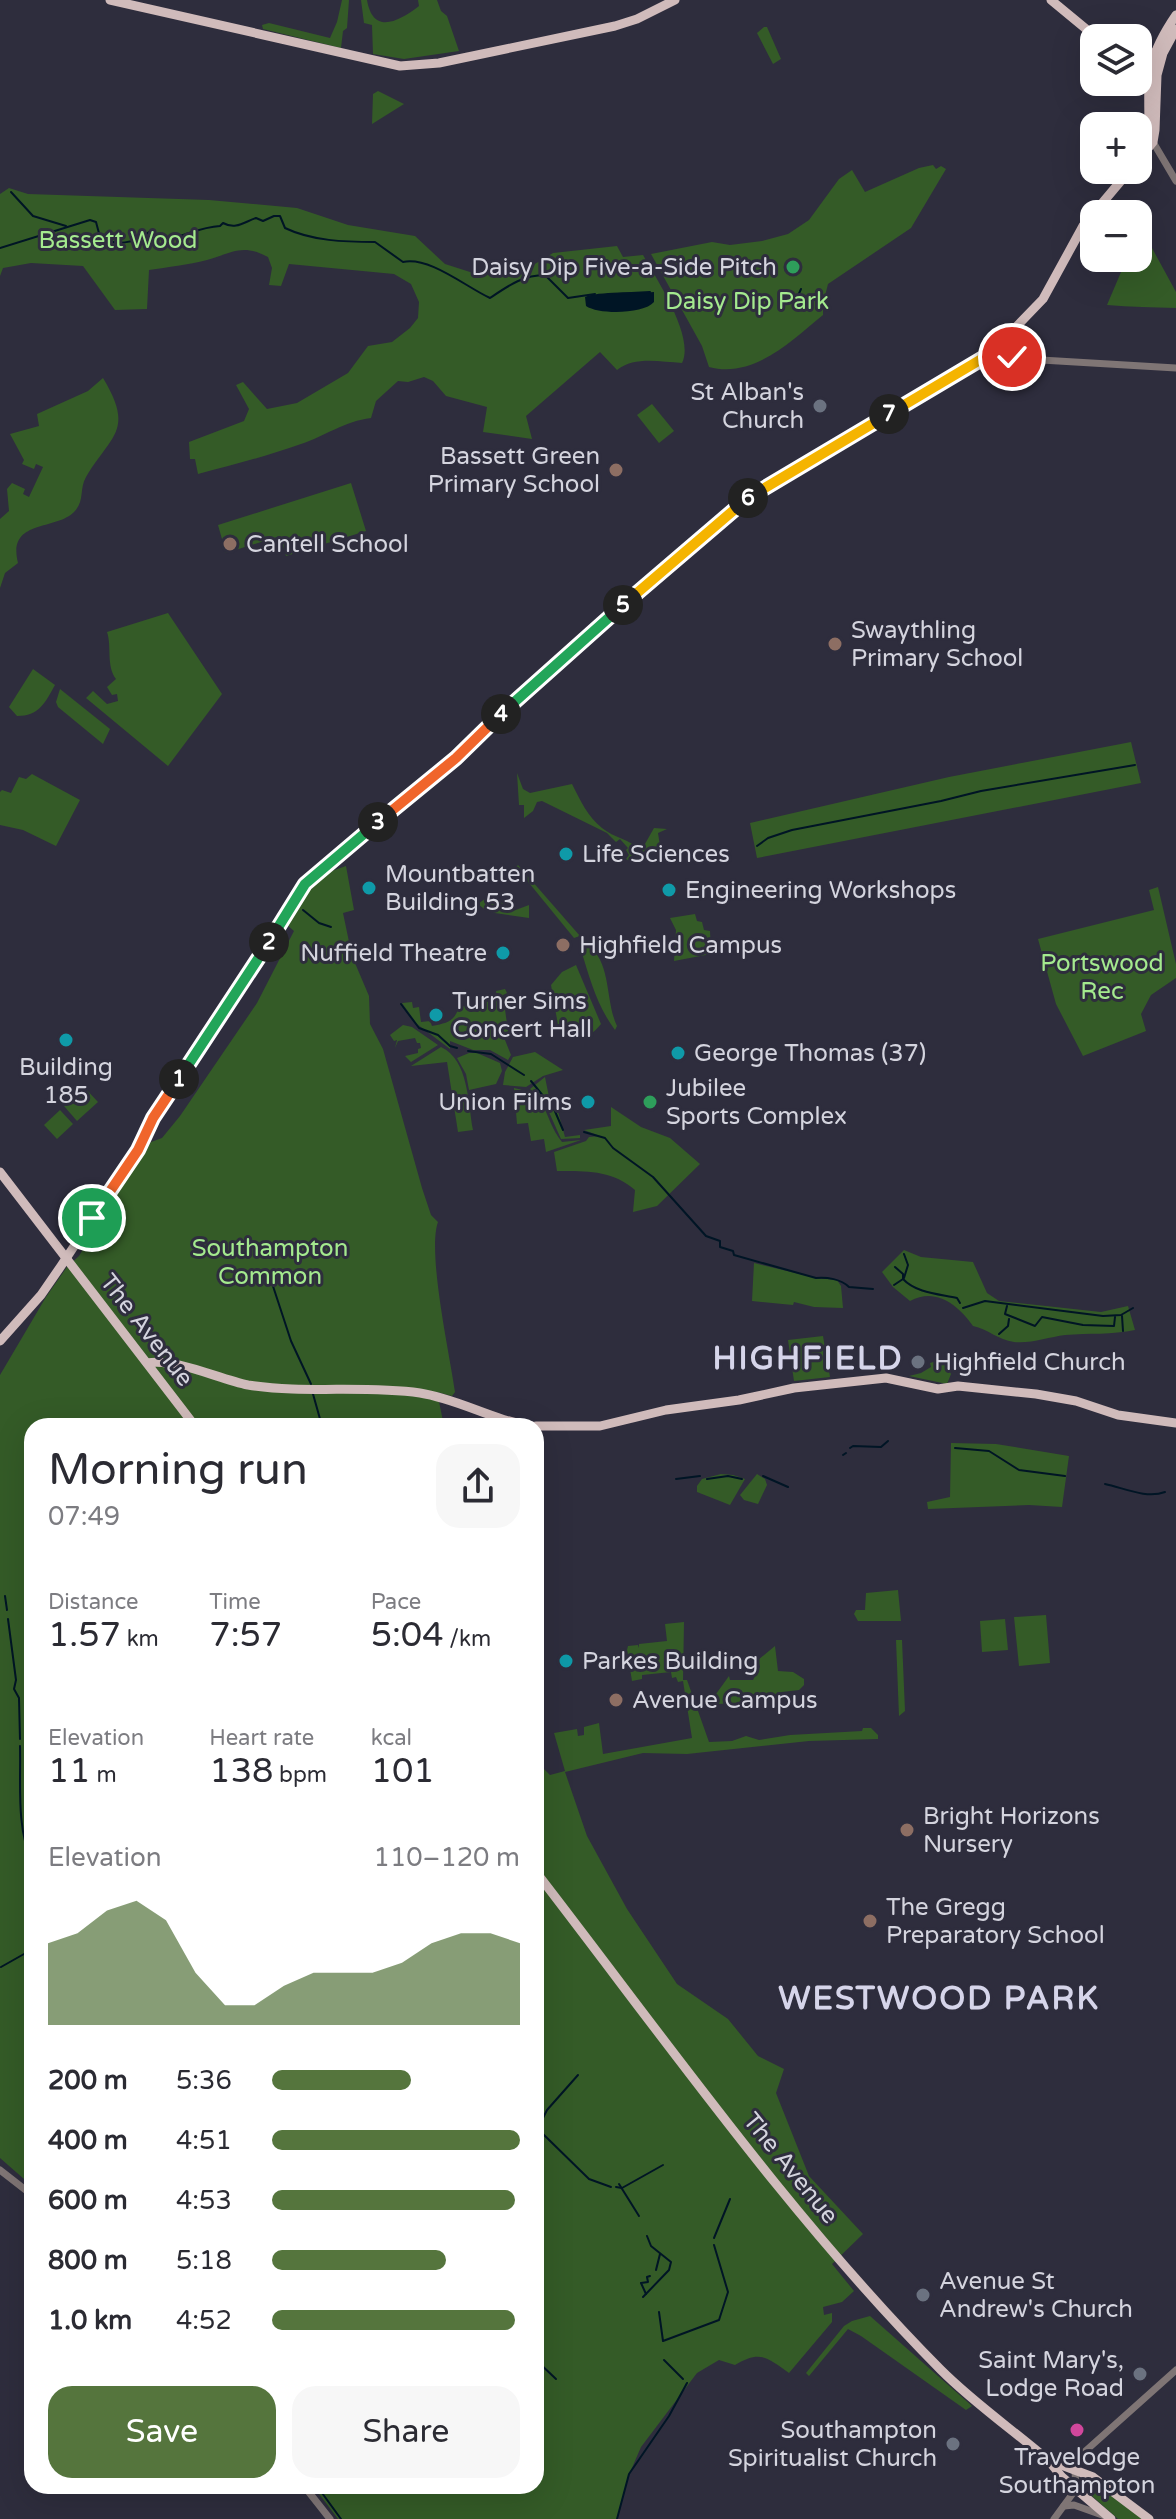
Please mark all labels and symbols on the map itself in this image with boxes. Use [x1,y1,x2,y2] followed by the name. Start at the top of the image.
[39,226,197,255] park label: Bassett Wood
[471,253,777,282] place label: Daisy Dip Five-a-Side Pitch
[784,258,802,276] marker: Daisy Dip Five-a-Side Pitch
[665,287,829,316] park label: Daisy Dip Park
[978,323,1046,391] pin
[691,378,804,435] place label: St Alban's Church
[869,394,909,434] pin: 7
[811,397,829,415] marker: St Alban's Church
[428,442,600,499] place label: Bassett Green Primary School
[607,461,625,479] marker: Bassett Green Primary School
[728,478,768,518] pin: 6
[246,530,409,559] place label: Cantell School
[221,535,239,553] marker: Cantell School
[603,585,643,625] pin: 5
[851,616,1023,673] place label: Swaythling Primary School
[826,635,844,653] marker: Swaythling Primary School
[481,694,521,734] pin: 4
[358,802,398,842] pin: 3
[582,840,730,869] place label: Life Sciences
[557,845,575,863] marker: Life Sciences
[385,860,535,917] place label: Mountbatten Building 53
[685,876,956,905] place label: Engineering Workshops
[360,879,378,897] marker: Mountbatten Building 53
[660,881,678,899] marker: Engineering Workshops
[249,922,289,962] pin: 2
[579,931,782,960] place label: Highfield Campus
[554,936,572,954] marker: Highfield Campus
[300,939,487,968] place label: Nuffield Theatre
[494,944,512,962] marker: Nuffield Theatre
[1040,949,1164,1006] park label: Portswood Rec
[452,987,592,1044] place label: Turner Sims Concert Hall
[427,1006,445,1024] marker: Turner Sims Concert Hall
[57,1031,75,1049] marker: Building 185
[694,1039,926,1068] place label: George Thomas (37)
[669,1044,687,1062] marker: George Thomas (37)
[19,1053,113,1110] place label: Building 185
[159,1059,199,1099] pin: 1
[666,1074,847,1131] place label: Jubilee Sports Complex
[438,1088,572,1117] place label: Union Films
[579,1093,597,1111] marker: Union Films
[641,1093,659,1111] marker: Jubilee Sports Complex
[58,1184,126,1252] pin
[192,1234,348,1291] park label: Southampton Common
[94,1268,200,1392] street label: The Avenue
[712,1340,904,1378] district label: HIGHFIELD
[934,1348,1126,1377] place label: Highfield Church
[909,1353,927,1371] marker: Highfield Church
[582,1647,758,1676] place label: Parkes Building
[557,1652,575,1670] marker: Parkes Building
[632,1686,818,1715] place label: Avenue Campus
[607,1691,625,1709] marker: Avenue Campus
[923,1802,1100,1859] place label: Bright Horizons Nursery
[898,1821,916,1839] marker: Bright Horizons Nursery
[886,1893,1105,1950] place label: The Gregg Preparatory School
[861,1912,879,1930] marker: The Gregg Preparatory School
[778,1980,1100,2018] district label: WESTWOOD PARK
[737,2107,844,2230] street label: The Avenue
[939,2267,1133,2324] place label: Avenue St Andrew's Church
[914,2286,932,2304] marker: Avenue St Andrew's Church
[978,2346,1124,2403] place label: Saint Mary's, Lodge Road
[1131,2365,1149,2383] marker: Saint Mary's, Lodge Road
[728,2416,937,2473] place label: Southampton Spiritualist Church
[1068,2421,1086,2439] marker: Travelodge Southampton
[944,2435,962,2453] marker: Southampton Spiritualist Church
[999,2443,1155,2500] place label: Travelodge Southampton

